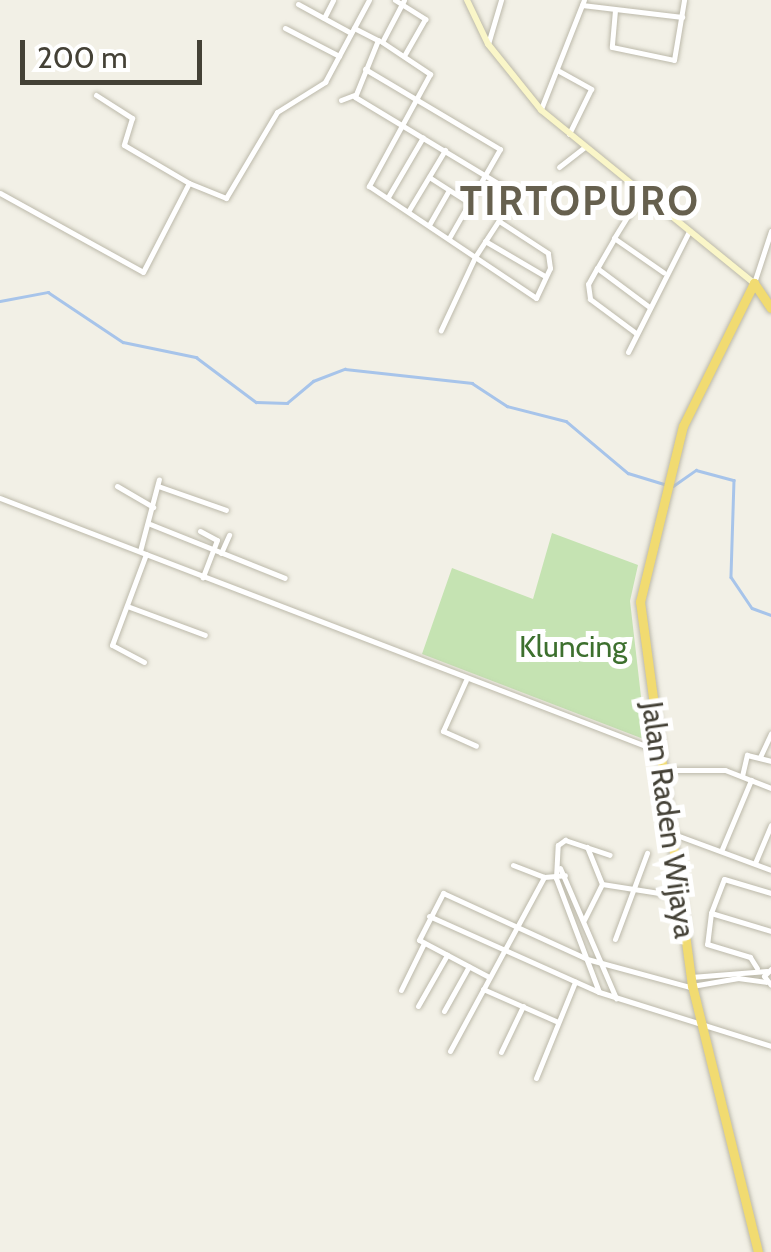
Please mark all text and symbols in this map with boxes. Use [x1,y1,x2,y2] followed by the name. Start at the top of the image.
[25,20,208,82] scale bar
[37,39,128,76] text: 200 m
[460,177,700,225] district label: TIRTOPURO
[519,629,627,665] park label: Kluncing
[634,699,702,941] street label: Jalan Raden Wijaya

